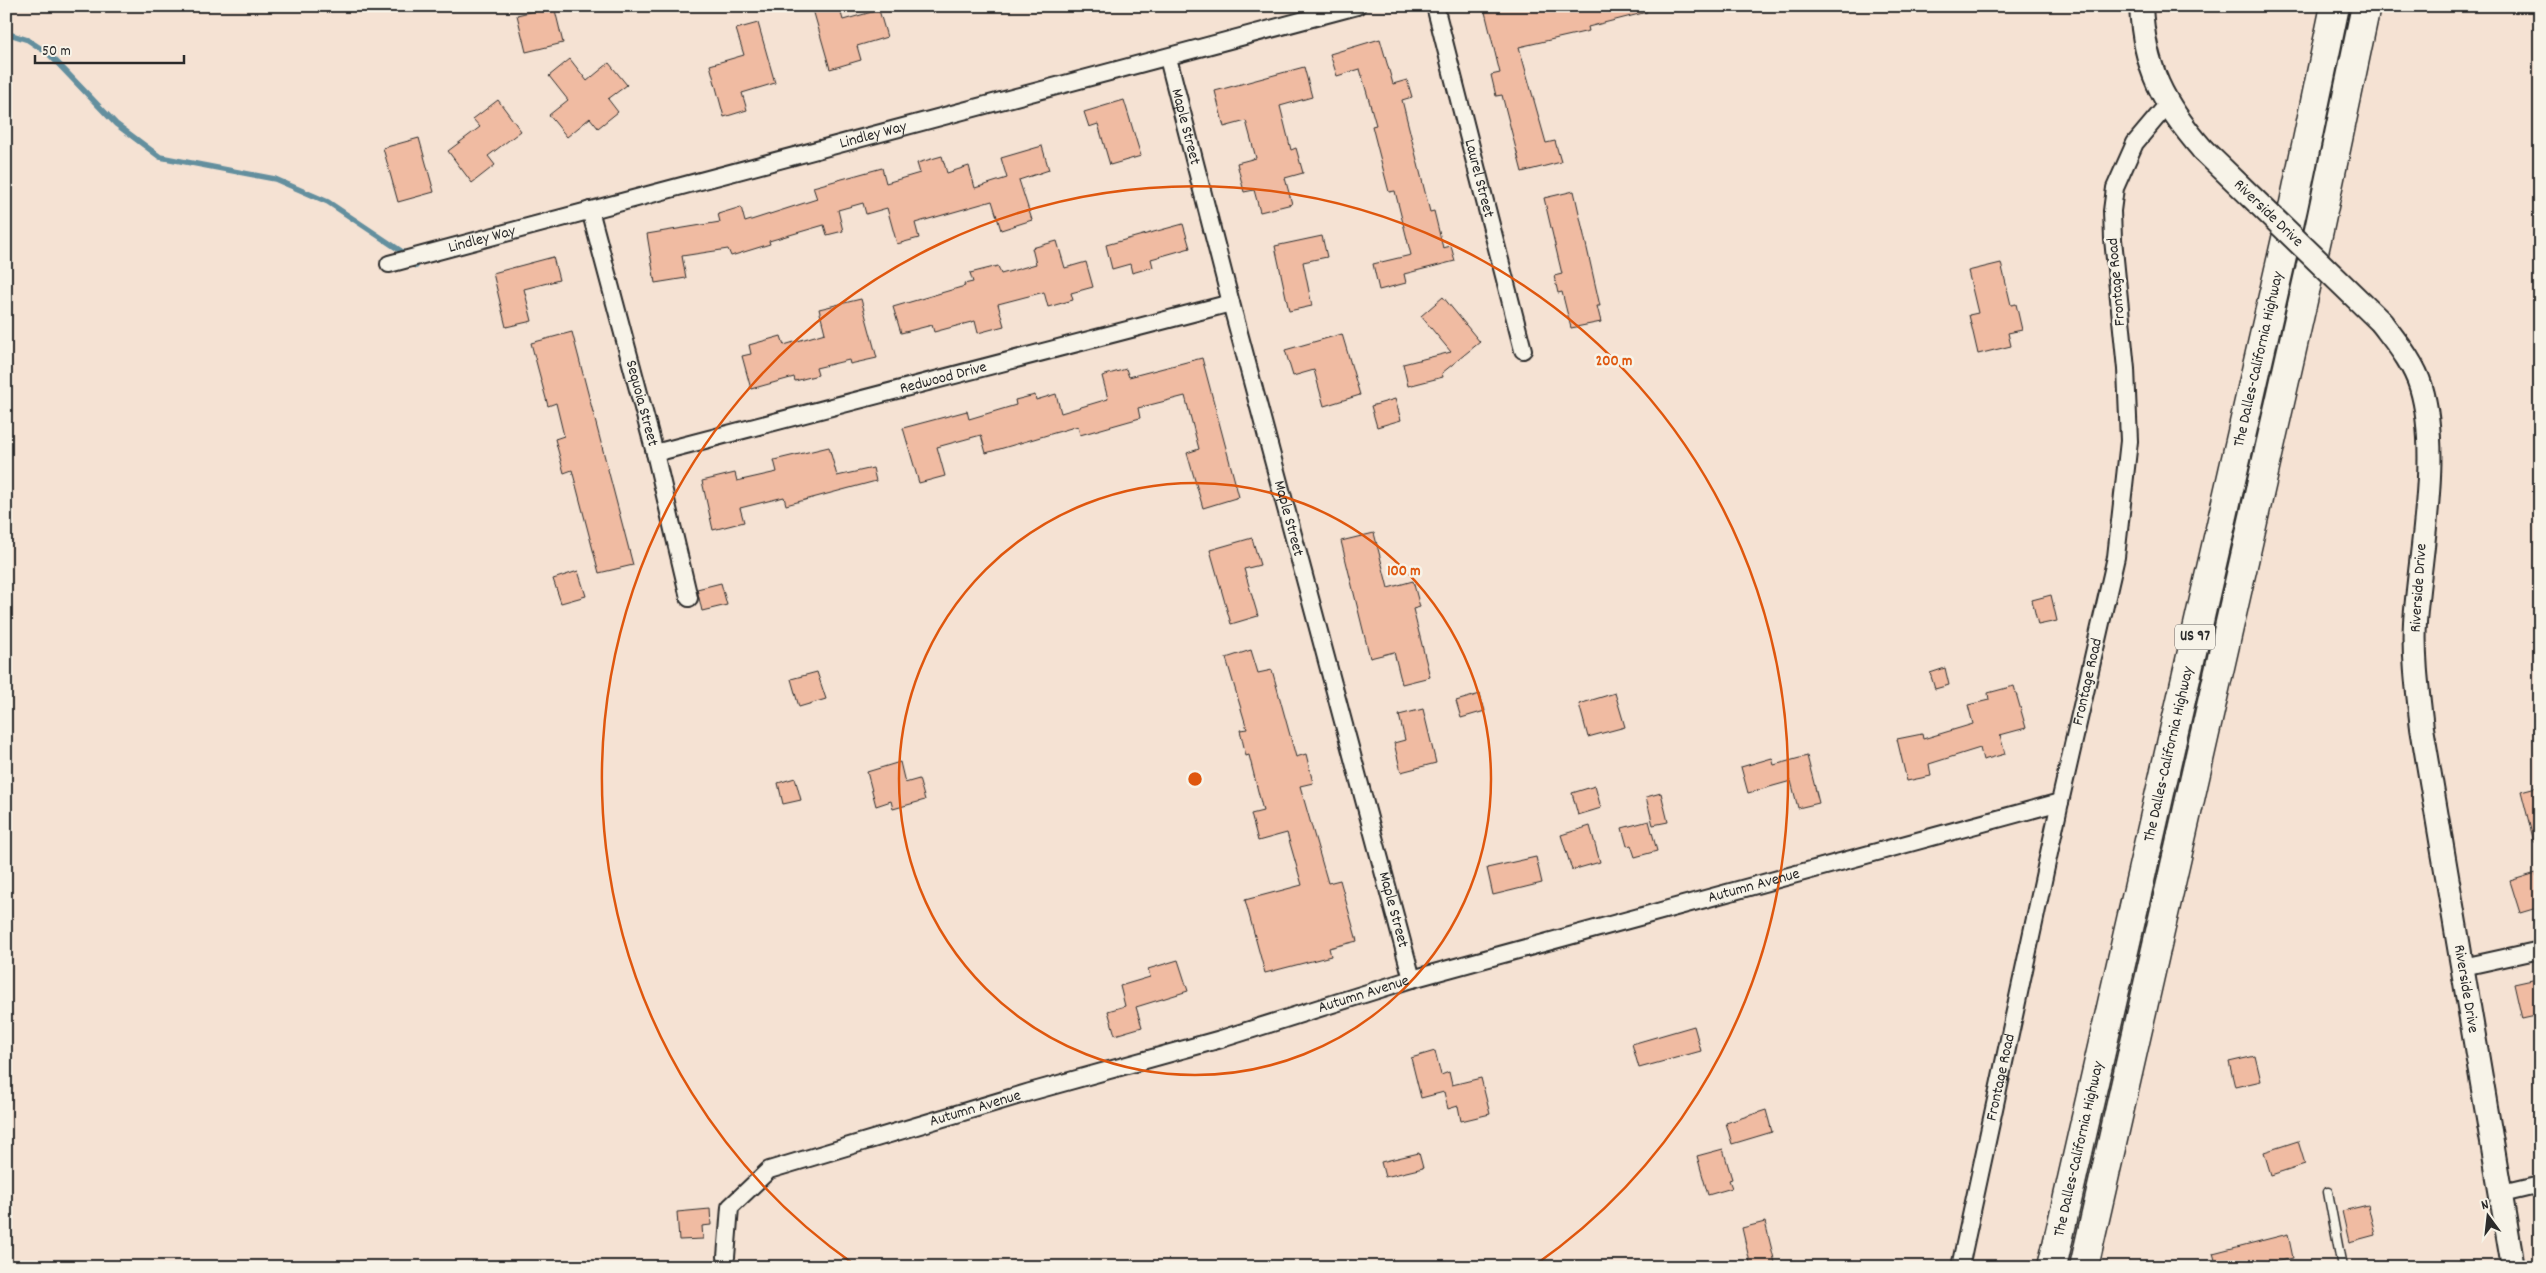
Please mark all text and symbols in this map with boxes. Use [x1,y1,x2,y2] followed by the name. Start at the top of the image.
[35,32,184,64] scale bar
[42,41,71,63] text: 50 m
[1165,86,1207,167] street label: Maple Street
[837,115,910,155] street label: Lindley Way
[1458,137,1500,220] street label: Laurel Street
[2228,174,2309,252] street label: Riverside Drive
[446,219,518,259] street label: Lindley Way
[2102,237,2132,327] street label: Frontage Road
[2227,269,2290,449] street label: The Dalles-California Highway
[1596,351,1632,373] text: 200 m
[897,356,989,400] street label: Redwood Drive
[619,358,664,449] street label: Sequoia Street
[1268,478,1310,559] street label: Maple Street
[2404,543,2434,633] street label: Riverside Drive
[1387,561,1421,583] text: 100 m
[2175,624,2215,650] road number: US 97
[2066,636,2109,728] street label: Frontage Road
[2138,664,2200,844] street label: The Dalles-California Highway
[1186,770,1204,788] centre of rings
[1705,862,1802,909] street label: Autumn Avenue
[1372,869,1415,950] street label: Maple Street
[2447,943,2485,1035] street label: Riverside Drive
[1315,969,1412,1019] street label: Autumn Avenue
[1980,1032,2021,1123] street label: Frontage Road
[2048,1059,2110,1239] street label: The Dalles-California Highway
[927,1084,1024,1133] street label: Autumn Avenue
[2464,1190,2514,1240] north arrow
[2479,1195,2491,1216] text: N

